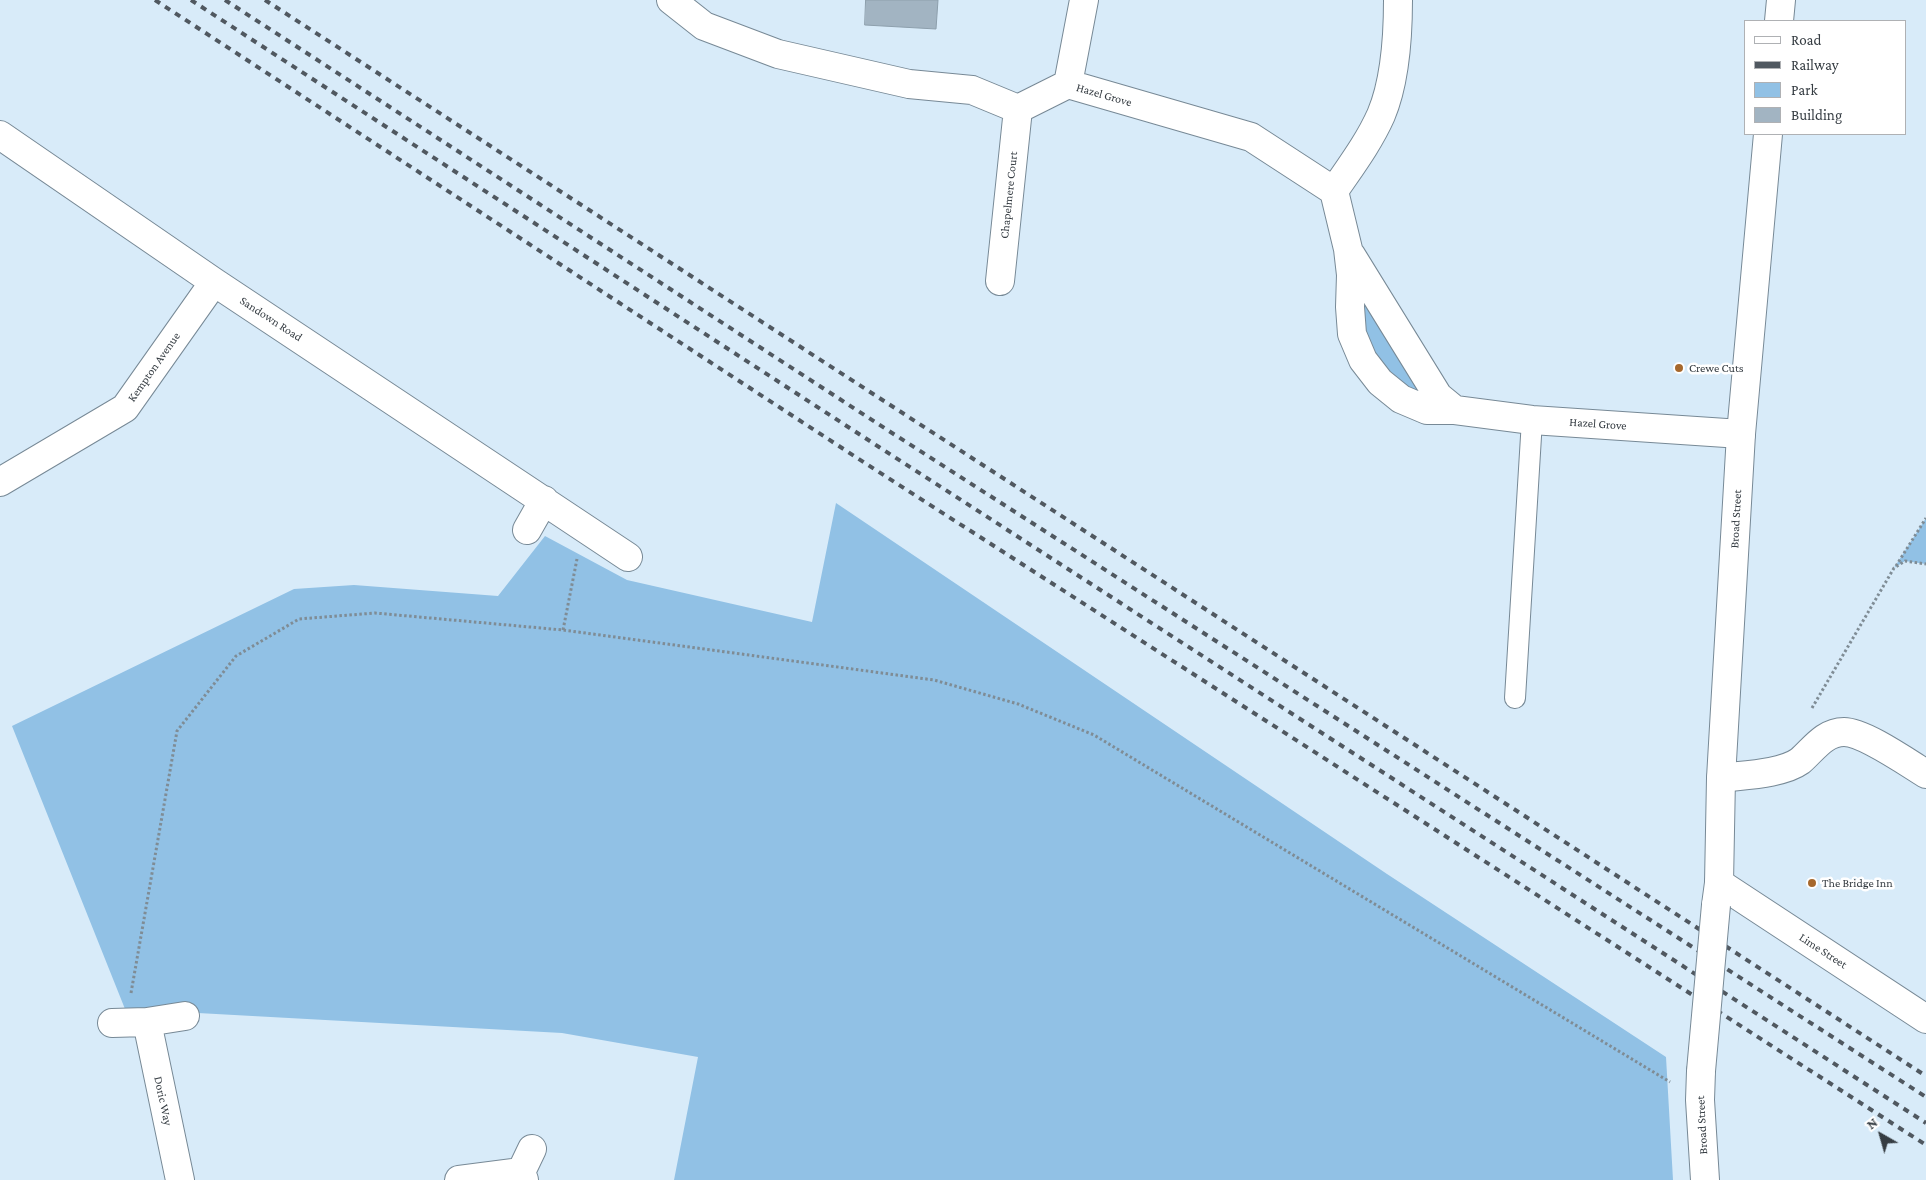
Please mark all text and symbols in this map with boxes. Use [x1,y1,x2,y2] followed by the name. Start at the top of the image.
[1744,20,1906,135] legend
[1791,32,1821,48] text: Road
[1791,57,1839,73] text: Railway
[1074,80,1134,110] street label: Hazel Grove
[1791,82,1818,98] text: Park
[1791,107,1842,123] text: Building
[997,151,1021,239] street label: Chapelmere Court
[237,293,305,345] street label: Sandown Road
[125,329,183,405] street label: Kempton Avenue
[1689,361,1744,375] place label: Crewe Cuts
[1673,362,1685,374] marker: Crewe Cuts
[1569,415,1627,433] street label: Hazel Grove
[1727,489,1745,549] street label: Broad Street
[1822,876,1893,890] place label: The Bridge Inn
[1806,877,1818,889] marker: The Bridge Inn
[1796,930,1850,972] street label: Lime Street
[151,1075,175,1127] street label: Doric Way
[1693,1095,1711,1155] street label: Broad Street
[1856,1110,1906,1160] north arrow
[1863,1114,1880,1132] text: N

